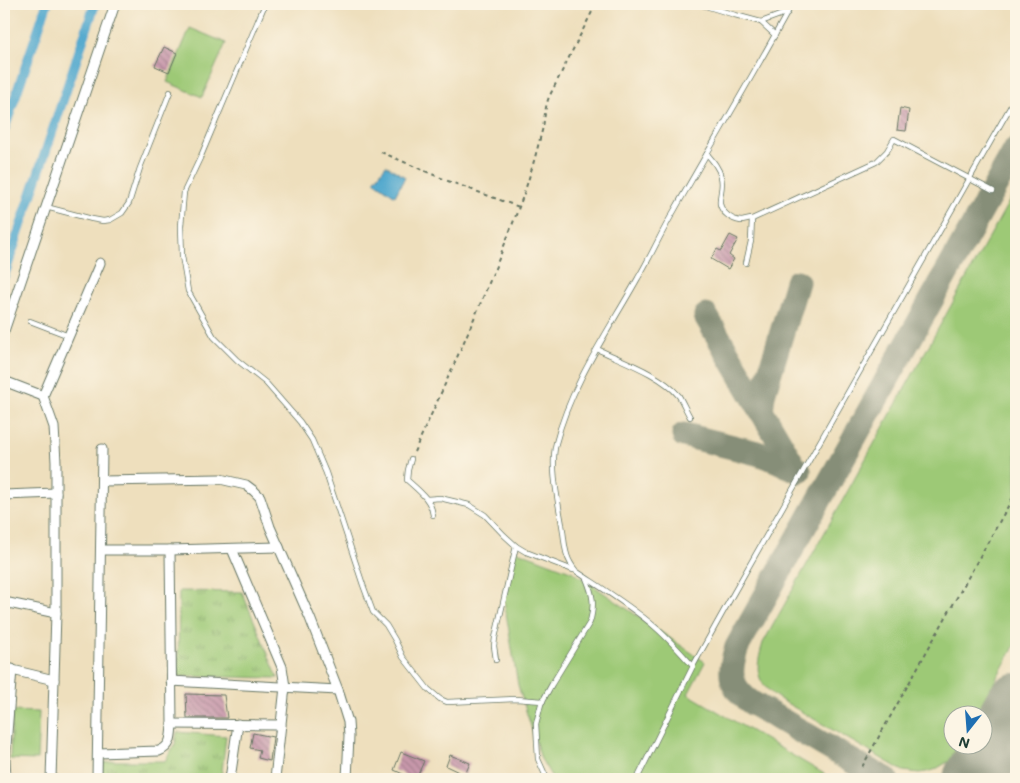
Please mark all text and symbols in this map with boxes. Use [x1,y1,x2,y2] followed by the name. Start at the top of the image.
[942,706,992,756] north arrow
[956,732,972,754] text: N

